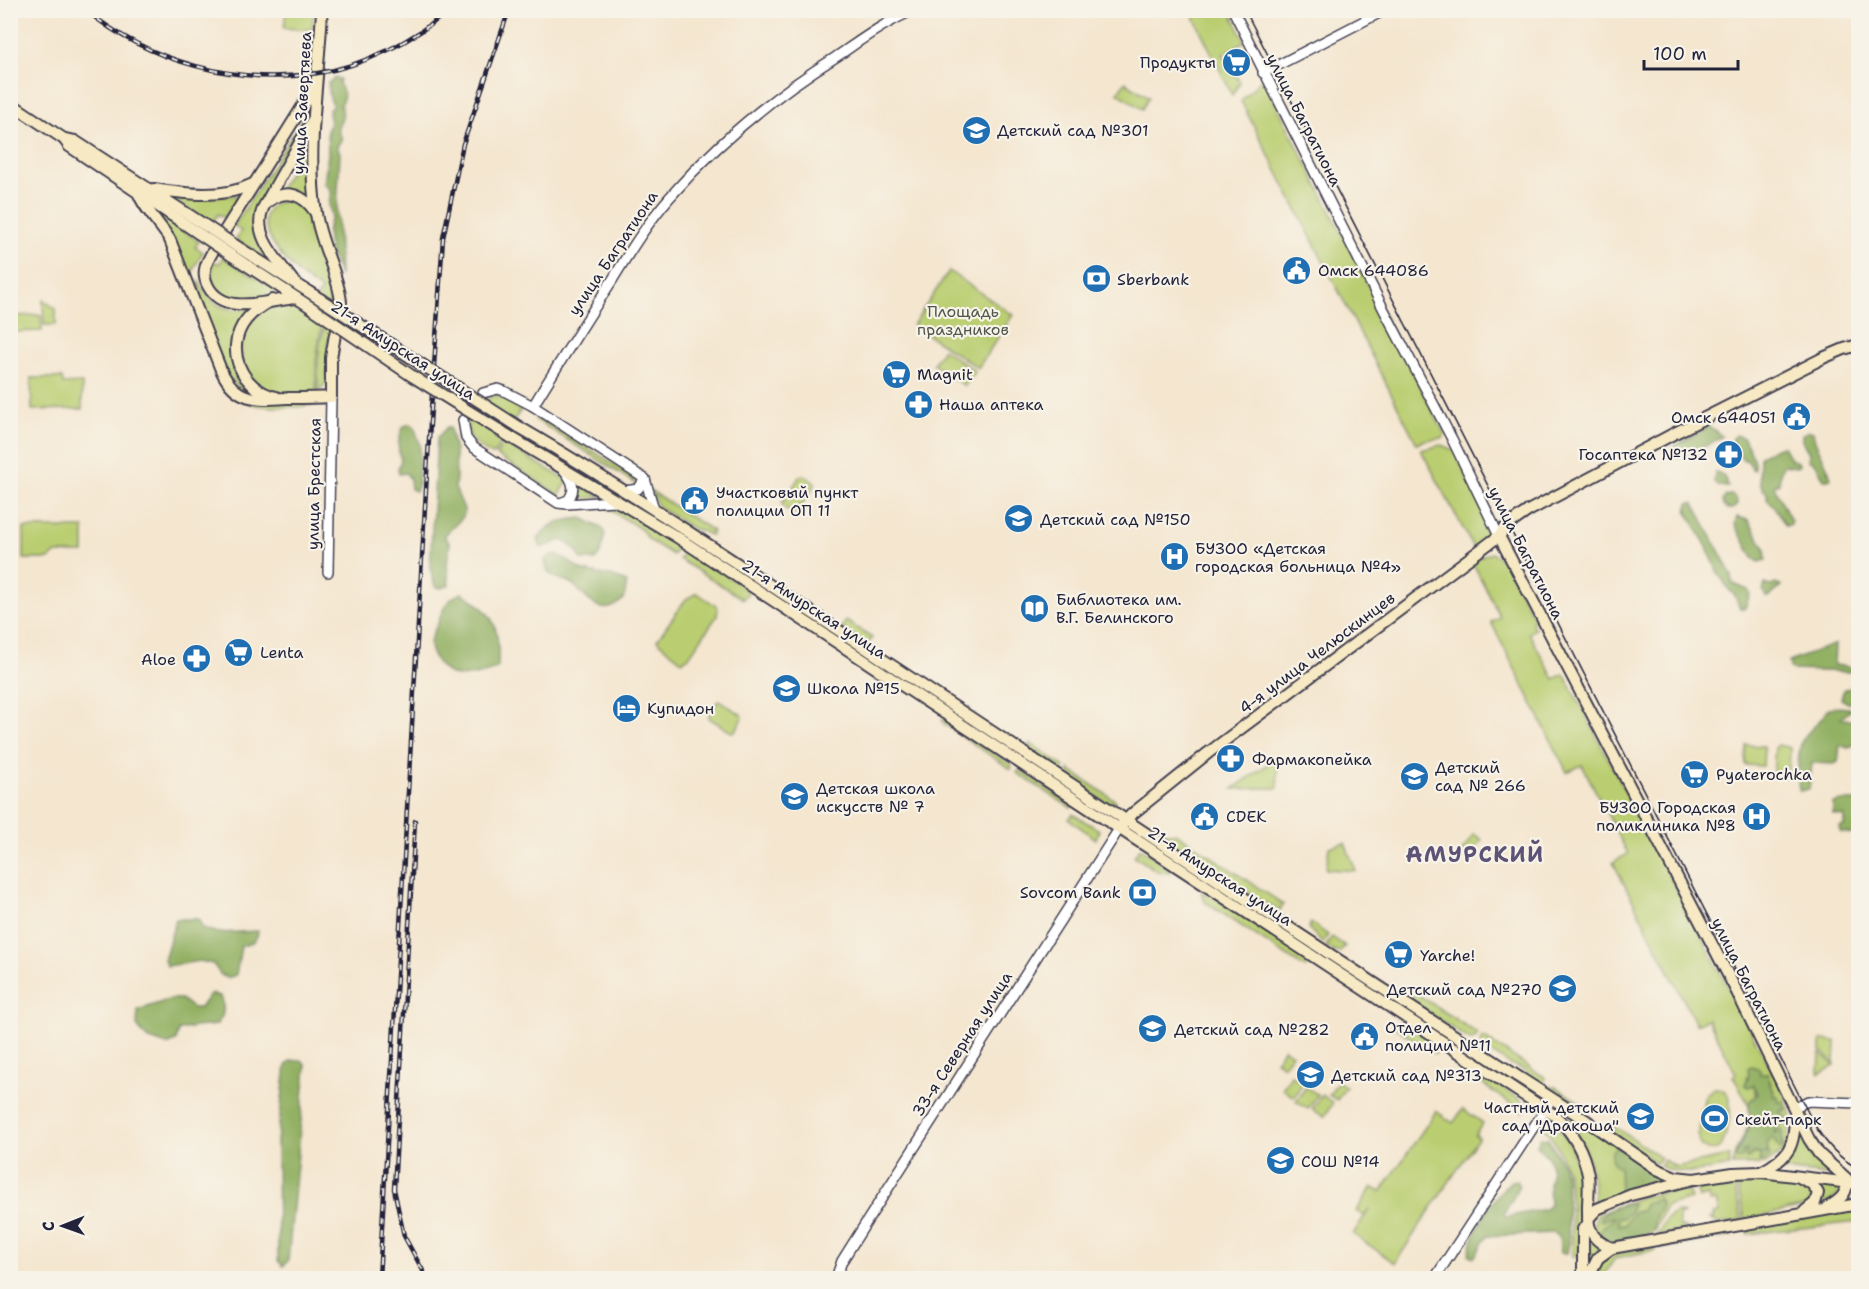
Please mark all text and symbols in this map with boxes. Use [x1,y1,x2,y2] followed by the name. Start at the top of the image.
[288,31,316,175] street label: улица Завертяева
[1644,33,1738,71] scale bar
[1653,42,1707,66] text: 100 m
[1221,46,1253,78] supermarket icon: Продукты
[1261,50,1347,190] street label: улица Багратиона
[1140,52,1216,73] place label: Продукты
[960,114,992,146] school or university icon: Детский сад №301
[997,120,1149,141] place label: Детский сад №301
[563,186,663,319] street label: улица Багратиона
[1281,254,1313,286] public building icon: Омск 644086
[1318,260,1429,281] place label: Омск 644086
[1080,263,1112,295] bank icon: Sberbank
[1117,269,1189,290] place label: Sberbank
[327,295,479,405] street label: 21-я Амурская улица
[917,301,1009,340] park label: Площадь праздников
[880,358,912,390] supermarket icon: Magnit
[917,364,973,385] place label: Magnit
[902,388,934,420] pharmacy icon: Наша аптека
[939,394,1044,415] place label: Наша аптека
[1781,401,1813,433] public building icon: Омск 644051
[1671,407,1776,428] place label: Омск 644051
[302,418,326,550] street label: улица Брестская
[1713,438,1745,470] pharmacy icon: Госаптека №132
[1579,444,1708,465] place label: Госаптека №132
[716,482,859,521] place label: Участковый пункт полиции ОП 11
[1483,483,1569,623] street label: улица Багратиона
[679,485,711,517] public building icon: Участковый пункт полиции ОП 11
[1003,503,1035,535] school or university icon: Детский сад №150
[1040,509,1191,530] place label: Детский сад №150
[1195,538,1401,577] place label: БУЗОО «Детская городская больница №4»
[1158,541,1190,573] hospital icon: БУЗОО «Детская городская больница №4»
[738,554,890,664] street label: 21-я Амурская улица
[1235,587,1399,719] street label: 4-я улица Челюскинцев
[1056,589,1182,628] place label: Библиотека им. В.Г. Белинского
[1019,592,1051,624] library icon: Библиотека им. В.Г. Белинского
[223,636,255,668] supermarket icon: Lenta
[260,642,304,663] place label: Lenta
[181,643,213,675] pharmacy icon: Aloe
[141,649,176,670] place label: Aloe
[770,672,802,704] school or university icon: Школа №15
[807,678,900,699] place label: Школа №15
[610,692,642,724] hotel icon: Купидон
[647,698,714,719] place label: Купидон
[1215,743,1247,775] pharmacy icon: Фармакопейка
[1252,749,1372,770] place label: Фармакопейка
[1435,757,1526,796] place label: Детский сад № 266
[1679,758,1711,790] supermarket icon: Pyaterochka
[1398,760,1430,792] school or university icon: Детский сад № 266
[1716,764,1812,785] place label: Pyaterochka
[816,778,935,817] place label: Детская школа искусств № 7
[779,781,811,813] school or university icon: Детская школа искусств № 7
[1596,797,1736,836] place label: БУЗОО Городская поликлиника №8
[1189,800,1221,832] public building icon: CDEK
[1741,800,1773,832] hospital icon: БУЗОО Городская поликлиника №8
[1226,806,1267,827] place label: CDEK
[1144,821,1296,931] street label: 21-я Амурская улица
[1405,839,1545,869] district label: АМУРСКИЙ
[1126,876,1158,908] bank icon: Sovcom Bank
[1020,882,1121,903] place label: Sovcom Bank
[1706,914,1792,1054] street label: улица Багратиона
[1383,939,1415,971] supermarket icon: Yarche!
[1420,945,1475,966] place label: Yarche!
[907,967,1017,1120] street label: 33-я Северная улица
[1547,973,1579,1005] school or university icon: Детский сад №270
[1387,979,1542,1000] place label: Детский сад №270
[1137,1013,1169,1045] school or university icon: Детский сад №282
[1385,1017,1491,1056] place label: Отдел полиции №11
[1174,1019,1330,1040] place label: Детский сад №282
[1348,1020,1380,1052] public building icon: Отдел полиции №11
[1294,1059,1326,1091] school or university icon: Детский сад №313
[1331,1065,1482,1086] place label: Детский сад №313
[1484,1097,1619,1136] place label: Частный детский сад "Дракоша"
[1624,1100,1656,1132] school or university icon: Частный детский сад "Дракоша"
[1698,1103,1730,1135] sports icon: Скейт-парк
[1735,1109,1822,1130] place label: Скейт-парк
[1264,1145,1296,1177] school or university icon: СОШ №14
[1301,1151,1379,1172] place label: СОШ №14
[33,1196,93,1256] north arrow
[38,1221,59,1231] text: С

